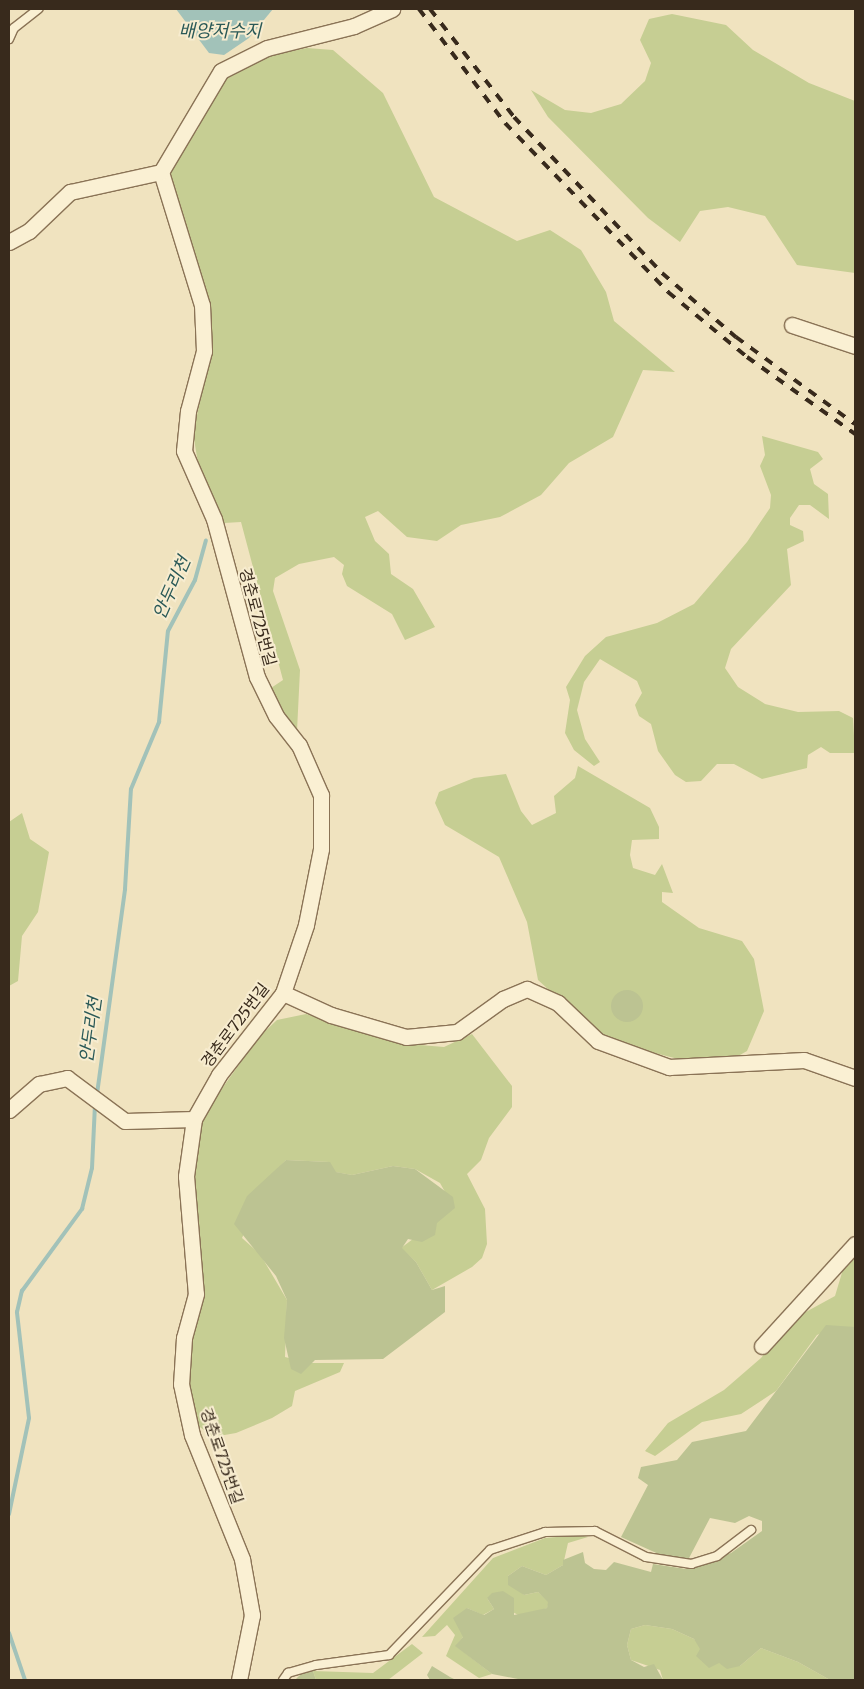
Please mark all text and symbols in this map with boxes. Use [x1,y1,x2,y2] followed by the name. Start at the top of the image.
[179,20,261,42] water label: 배양저수지
[149,553,195,623] water label: 안두리천
[236,566,280,668] street label: 경춘로725번길
[197,979,273,1071] street label: 경춘로725번길
[76,996,106,1064] water label: 안두리천
[197,1405,247,1507] street label: 경춘로725번길

